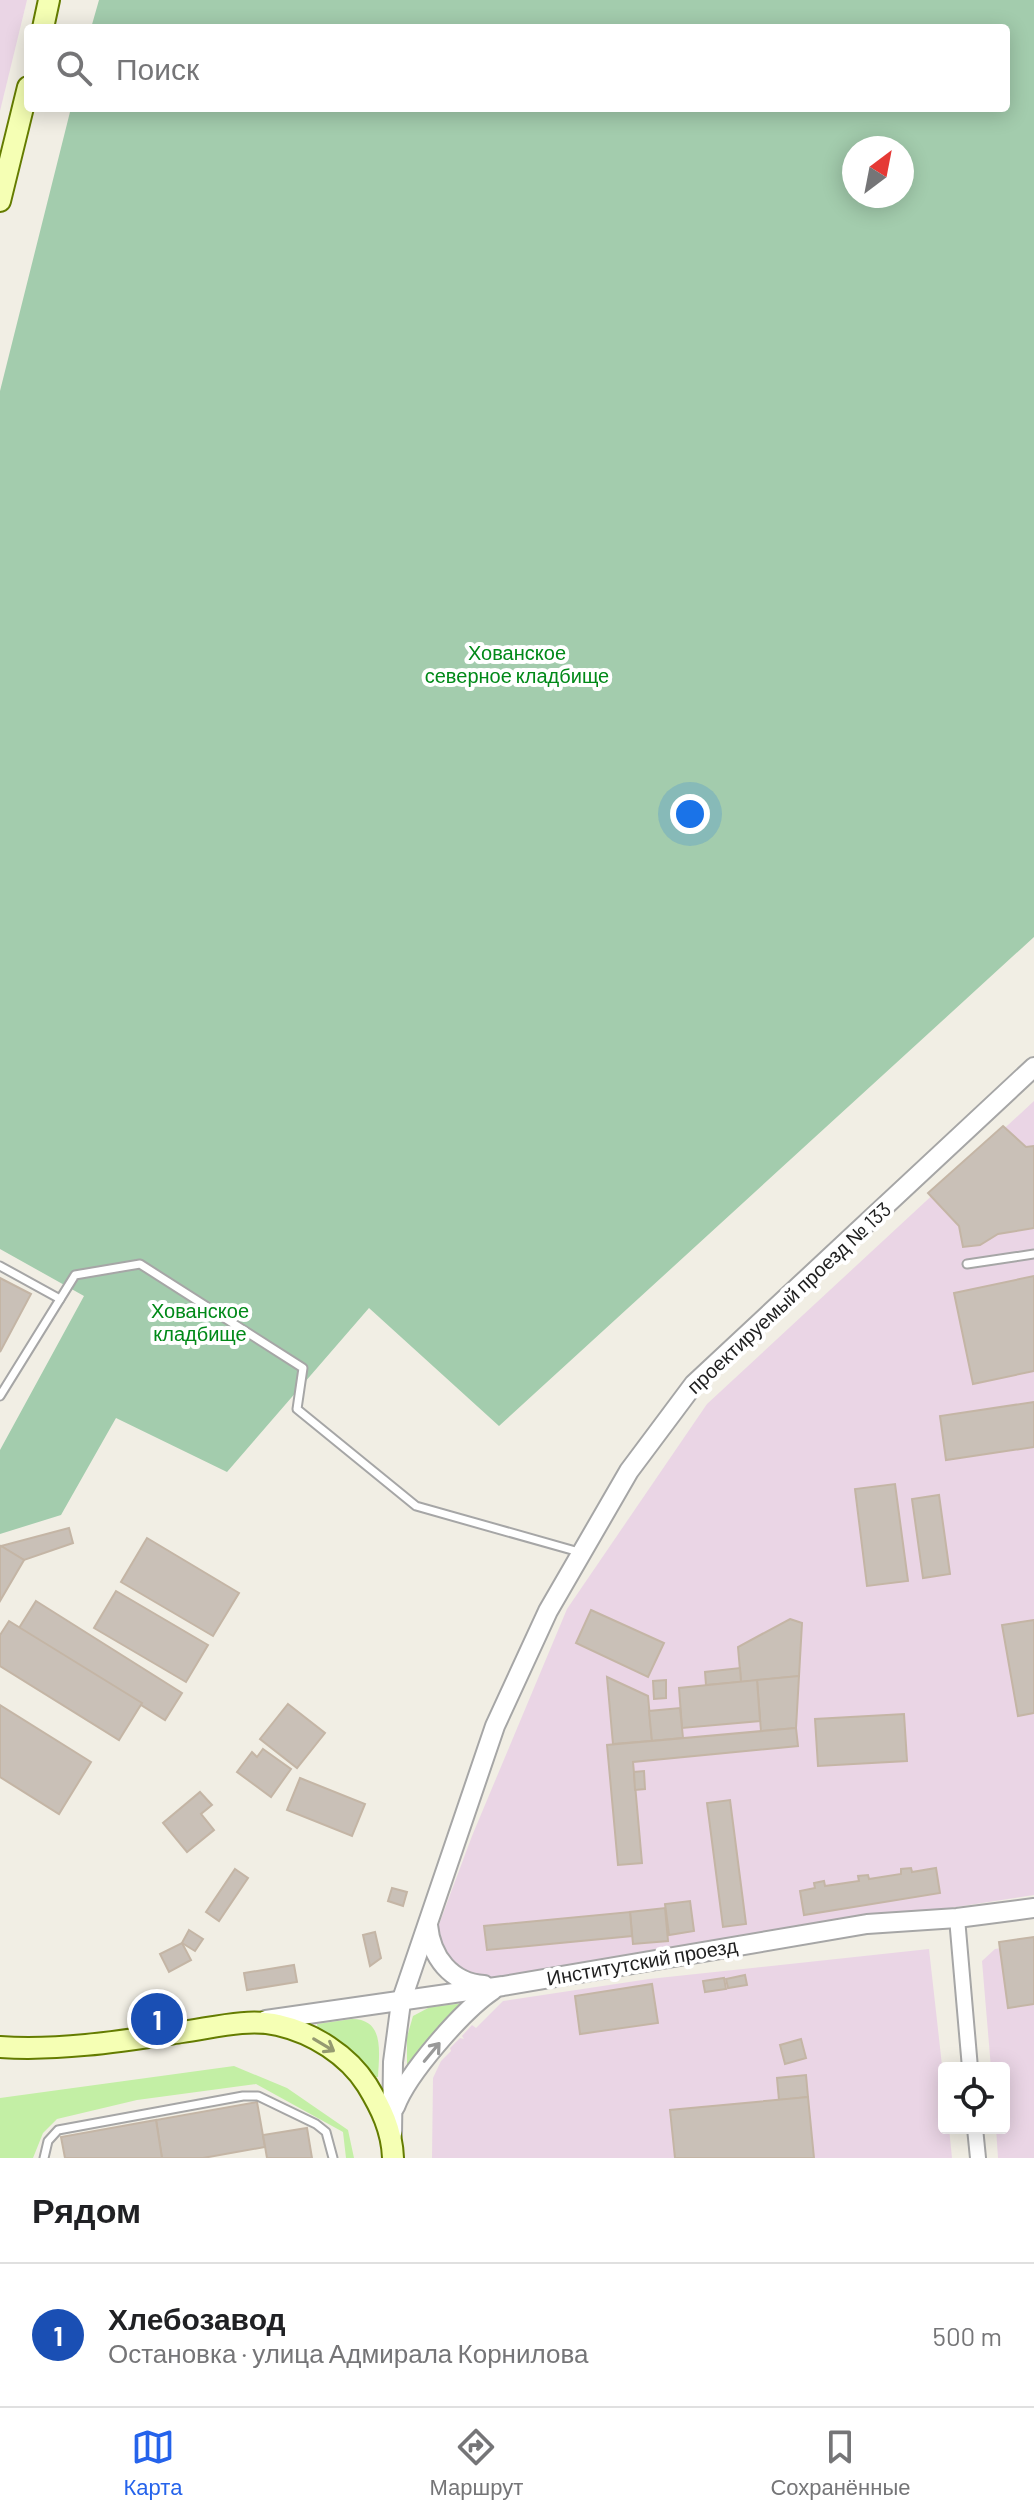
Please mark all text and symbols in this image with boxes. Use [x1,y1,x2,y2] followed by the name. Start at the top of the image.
[24,24,1010,112] search box
[52,46,96,90] icon: search
[116,50,199,86] text: Поиск
[842,136,914,208] north arrow
[425,640,609,687] park label: Хованское северное кладбище
[670,794,710,834] your location
[681,1196,895,1398] street label: проектируемый проезд № 133
[151,1298,249,1345] park label: Хованское кладбище
[545,1932,739,1990] street label: Институтский проезд
[131,1989,183,2049] pin: 1
[312,2037,335,2053] one-way arrow
[423,2042,441,2062] one-way arrow
[938,2062,1010,2134] map controls
[938,2062,1010,2134] button: locate
[32,2189,141,2230] text: Рядом
[108,2300,286,2336] text: Хлебозавод
[53,2320,63,2351] text: 1
[933,2320,1002,2351] text: 500 m
[108,2337,588,2368] text: Остановка · улица Адмирала Корнилова
[124,2425,182,2501] tab: Карта
[430,2425,523,2501] tab: Маршрут
[770,2425,910,2501] tab: Сохранённые

